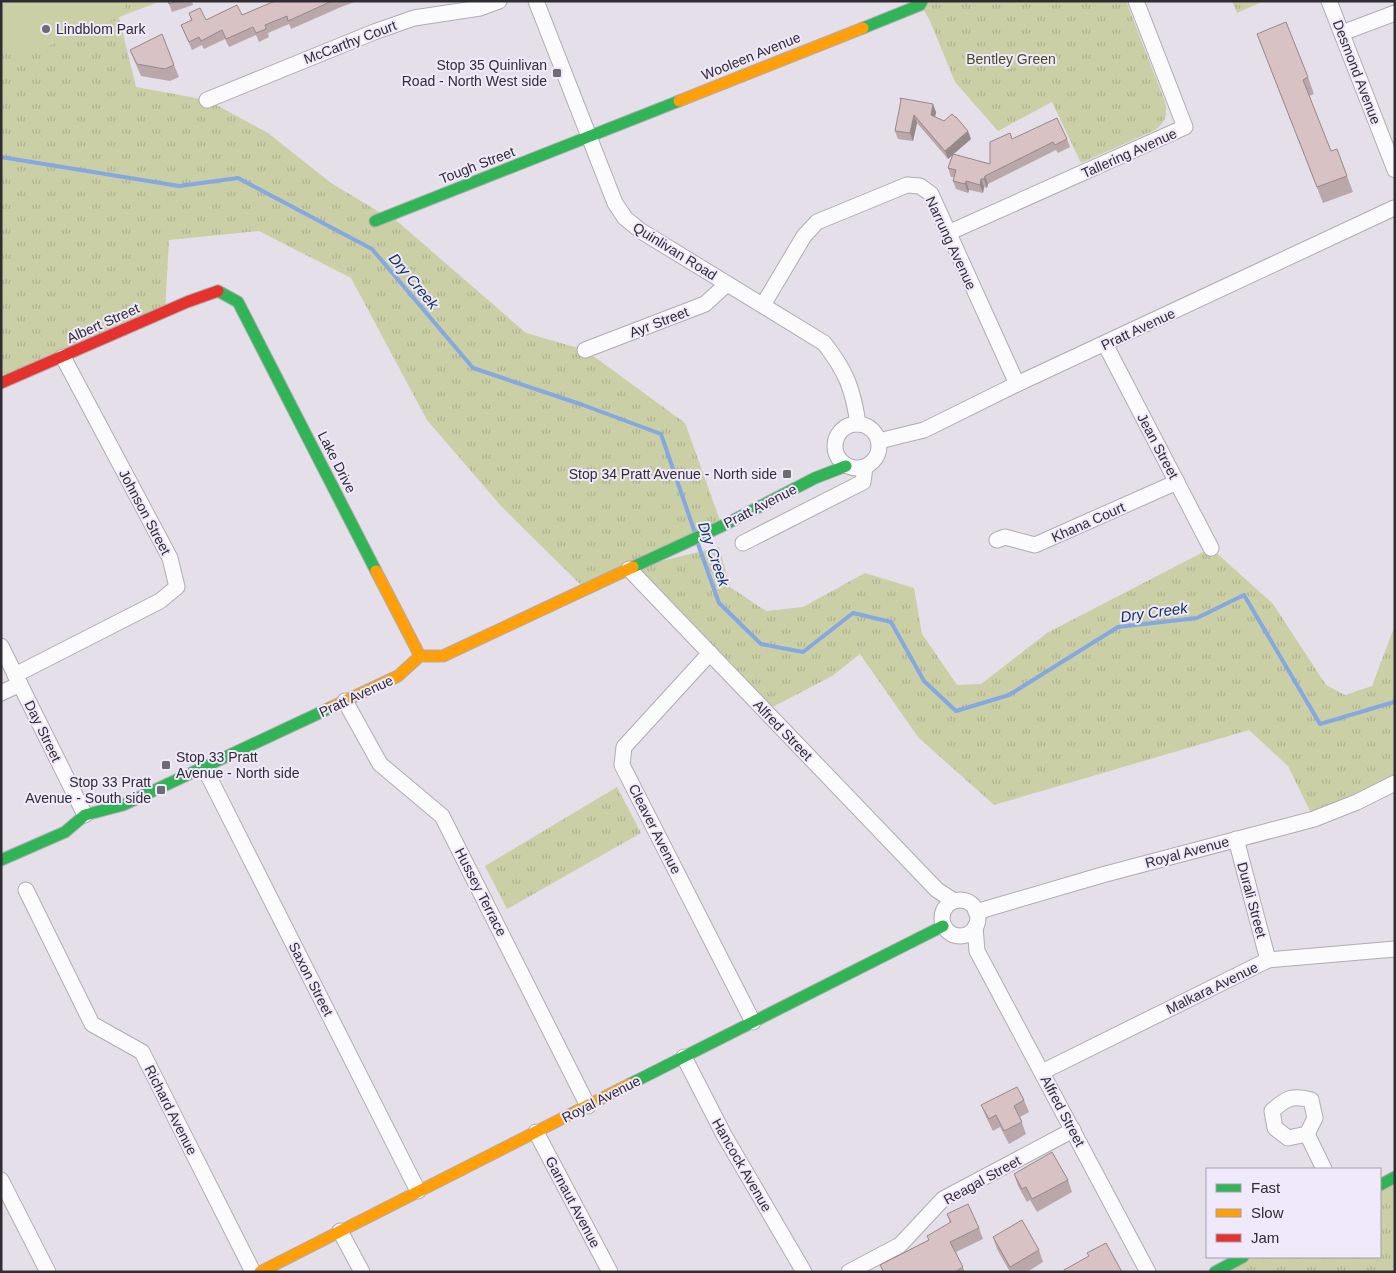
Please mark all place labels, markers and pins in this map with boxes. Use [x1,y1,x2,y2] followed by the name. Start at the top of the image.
[56,21,146,37] place label: Lindblom Park
[40,23,52,35] marker: Lindblom Park
[402,57,547,89] place label: Stop 35 Quinlivan Road - North West side
[551,67,563,79] marker: Stop 35 Quinlivan Road - North West side
[569,466,777,482] place label: Stop 34 Pratt Avenue - North side
[781,468,793,480] marker: Stop 34 Pratt Avenue - North side
[176,749,300,781] place label: Stop 33 Pratt Avenue - North side
[160,759,172,771] marker: Stop 33 Pratt Avenue - North side
[25,774,151,806] place label: Stop 33 Pratt Avenue - South side
[155,784,167,796] marker: Stop 33 Pratt Avenue - South side

